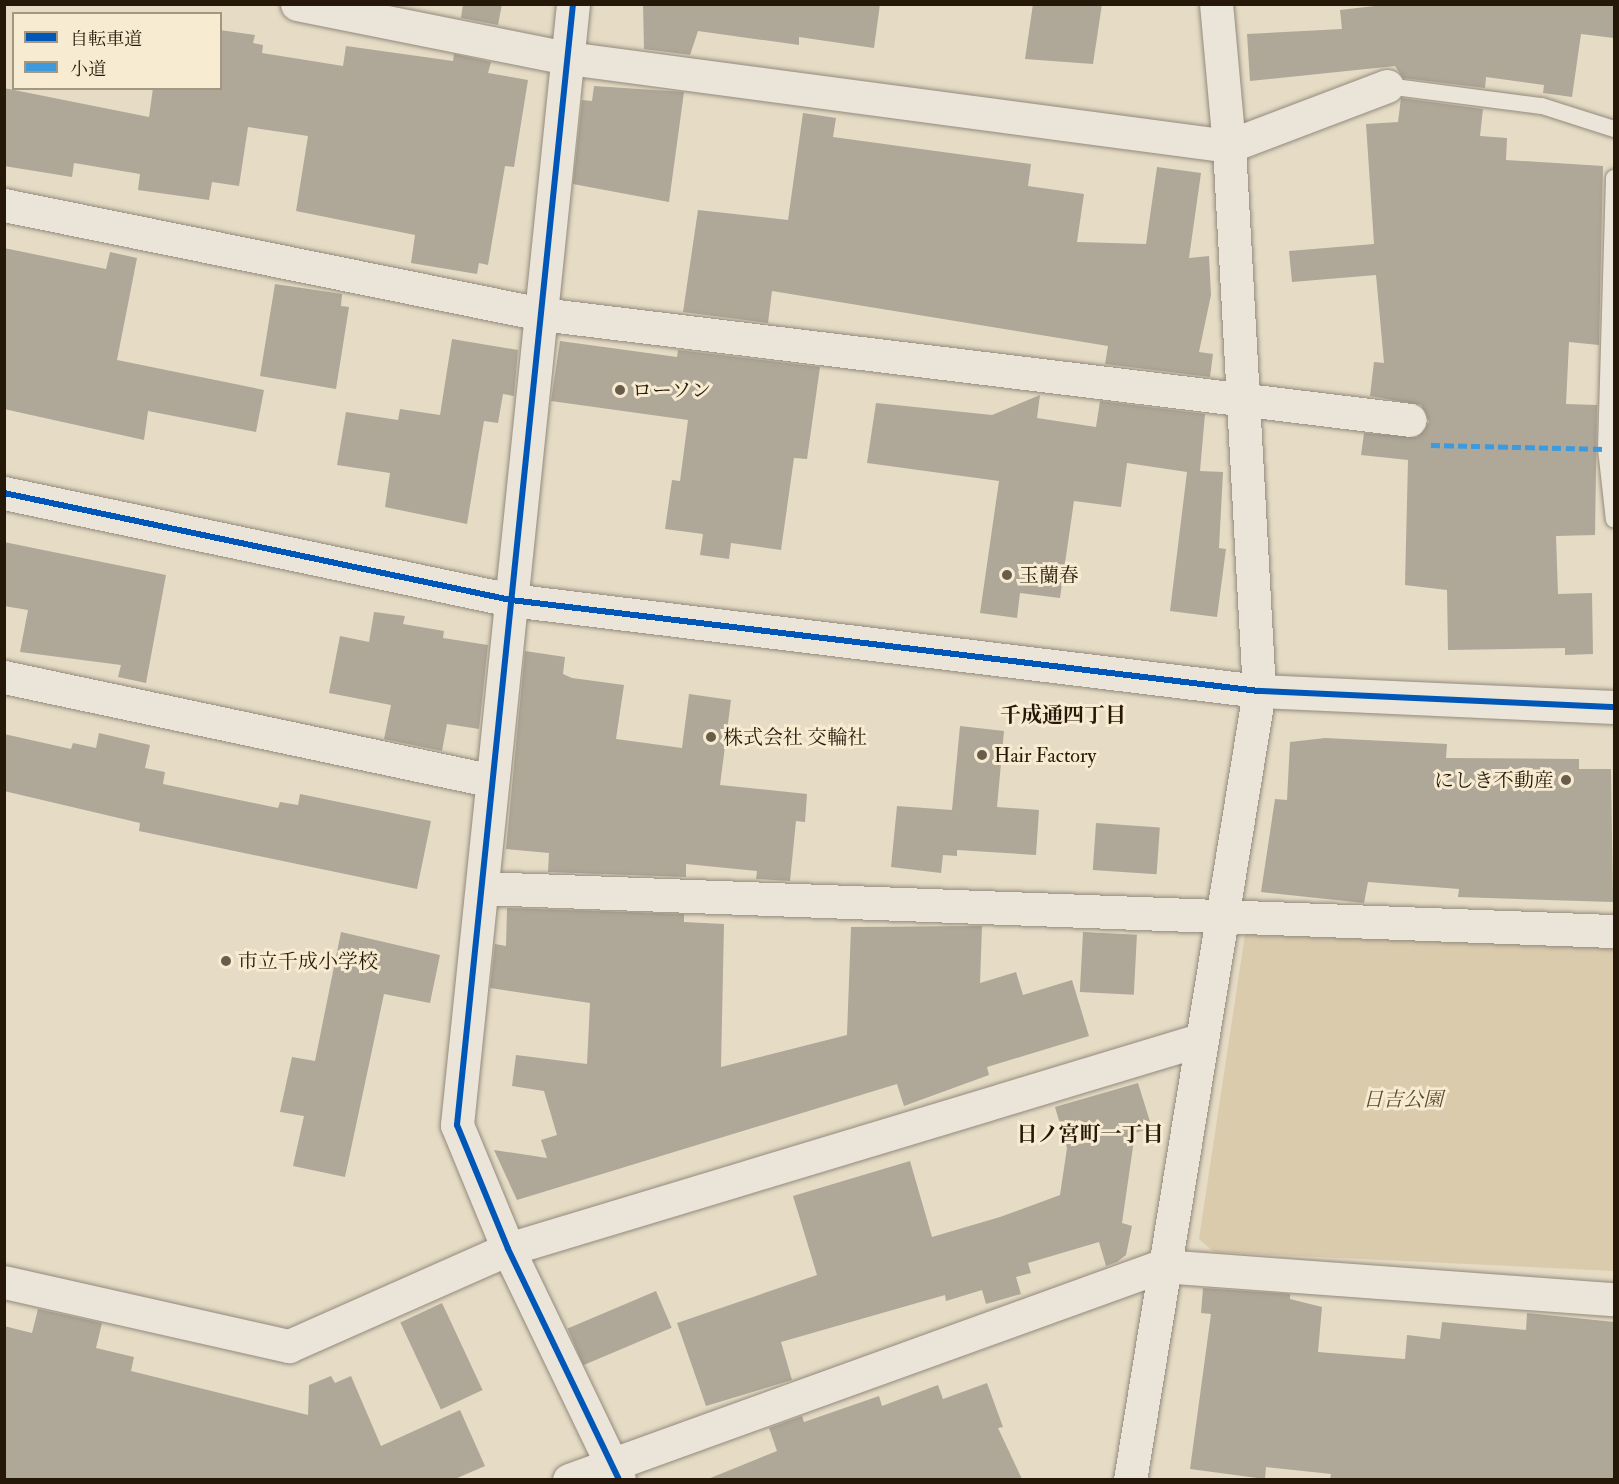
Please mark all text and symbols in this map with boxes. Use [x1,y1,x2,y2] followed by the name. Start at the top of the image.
[12,12,222,90] legend
[70,28,142,51] text: 自転車道
[70,58,106,81] text: 小道
[632,378,712,402] place label: ローソン
[613,383,627,397] marker: ローソン
[1019,563,1079,587] place label: 玉蘭春
[1000,568,1014,582] marker: 玉蘭春
[1000,703,1126,729] district label: 千成通四丁目
[723,725,867,749] place label: 株式会社 交輪社
[704,730,718,744] marker: 株式会社 交輪社
[994,743,1096,767] place label: Hair Factory
[975,748,989,762] marker: Hair Factory
[1434,768,1554,792] place label: にしき不動産
[1559,773,1573,787] marker: にしき不動産
[238,949,378,973] place label: 市立千成小学校
[219,954,233,968] marker: 市立千成小学校
[1363,1087,1443,1111] park label: 日吉公園
[1017,1122,1163,1148] district label: 日ノ宮町一丁目

